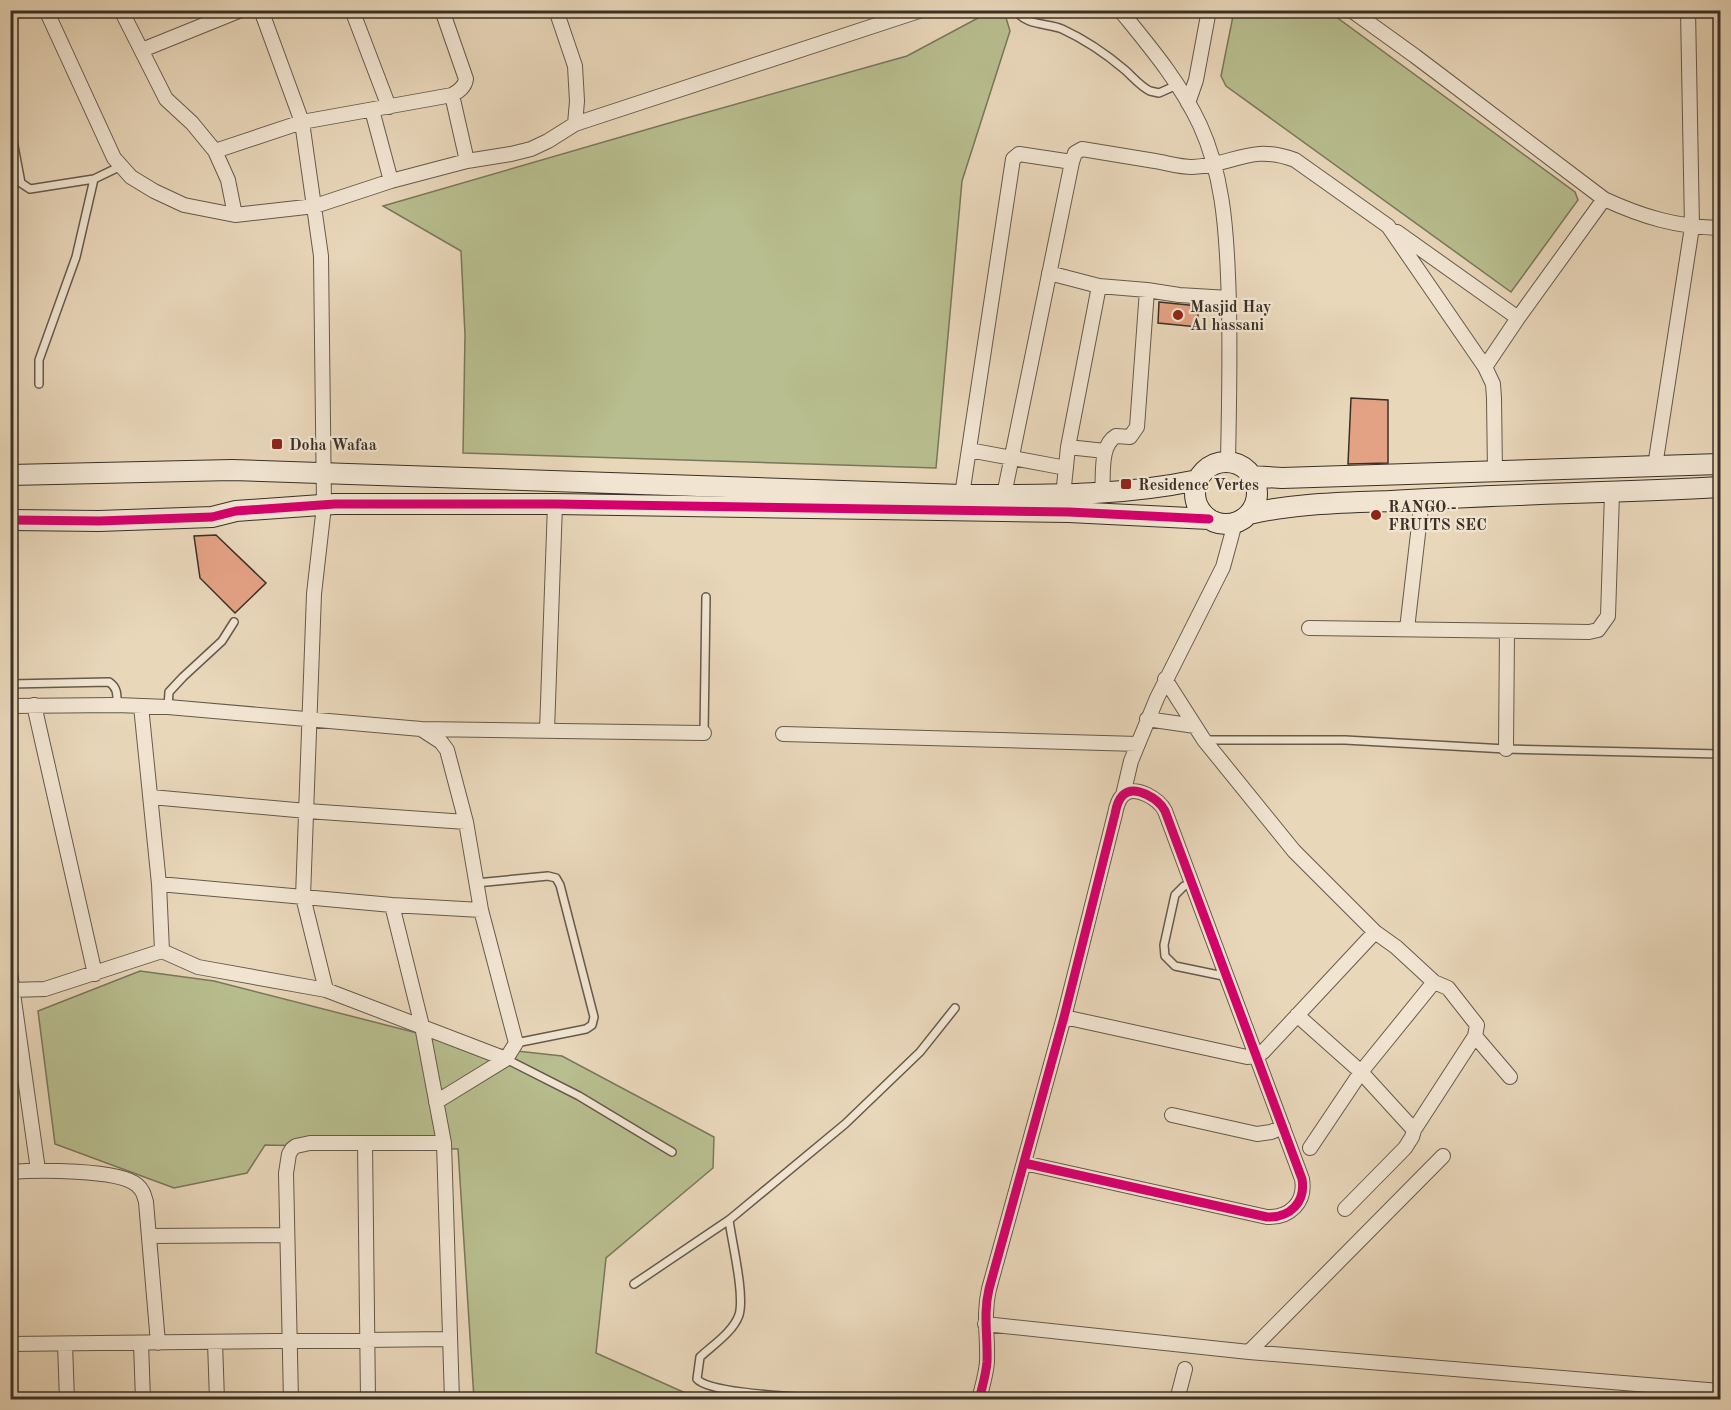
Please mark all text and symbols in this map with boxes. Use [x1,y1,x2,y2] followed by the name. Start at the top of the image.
[1190,300,1271,334] place label: Masjid Hay Al hassani
[1171,308,1185,322] marker: Masjid Hay Al hassani
[270,437,284,451] marker: Doha Wafaa
[289,438,377,454] place label: Doha Wafaa
[1119,477,1133,491] marker: Residence Vertes
[1138,478,1259,494] place label: Residence Vertes
[1388,500,1487,534] place label: RANGO - FRUITS SEC
[1369,508,1383,522] marker: RANGO - FRUITS SEC

